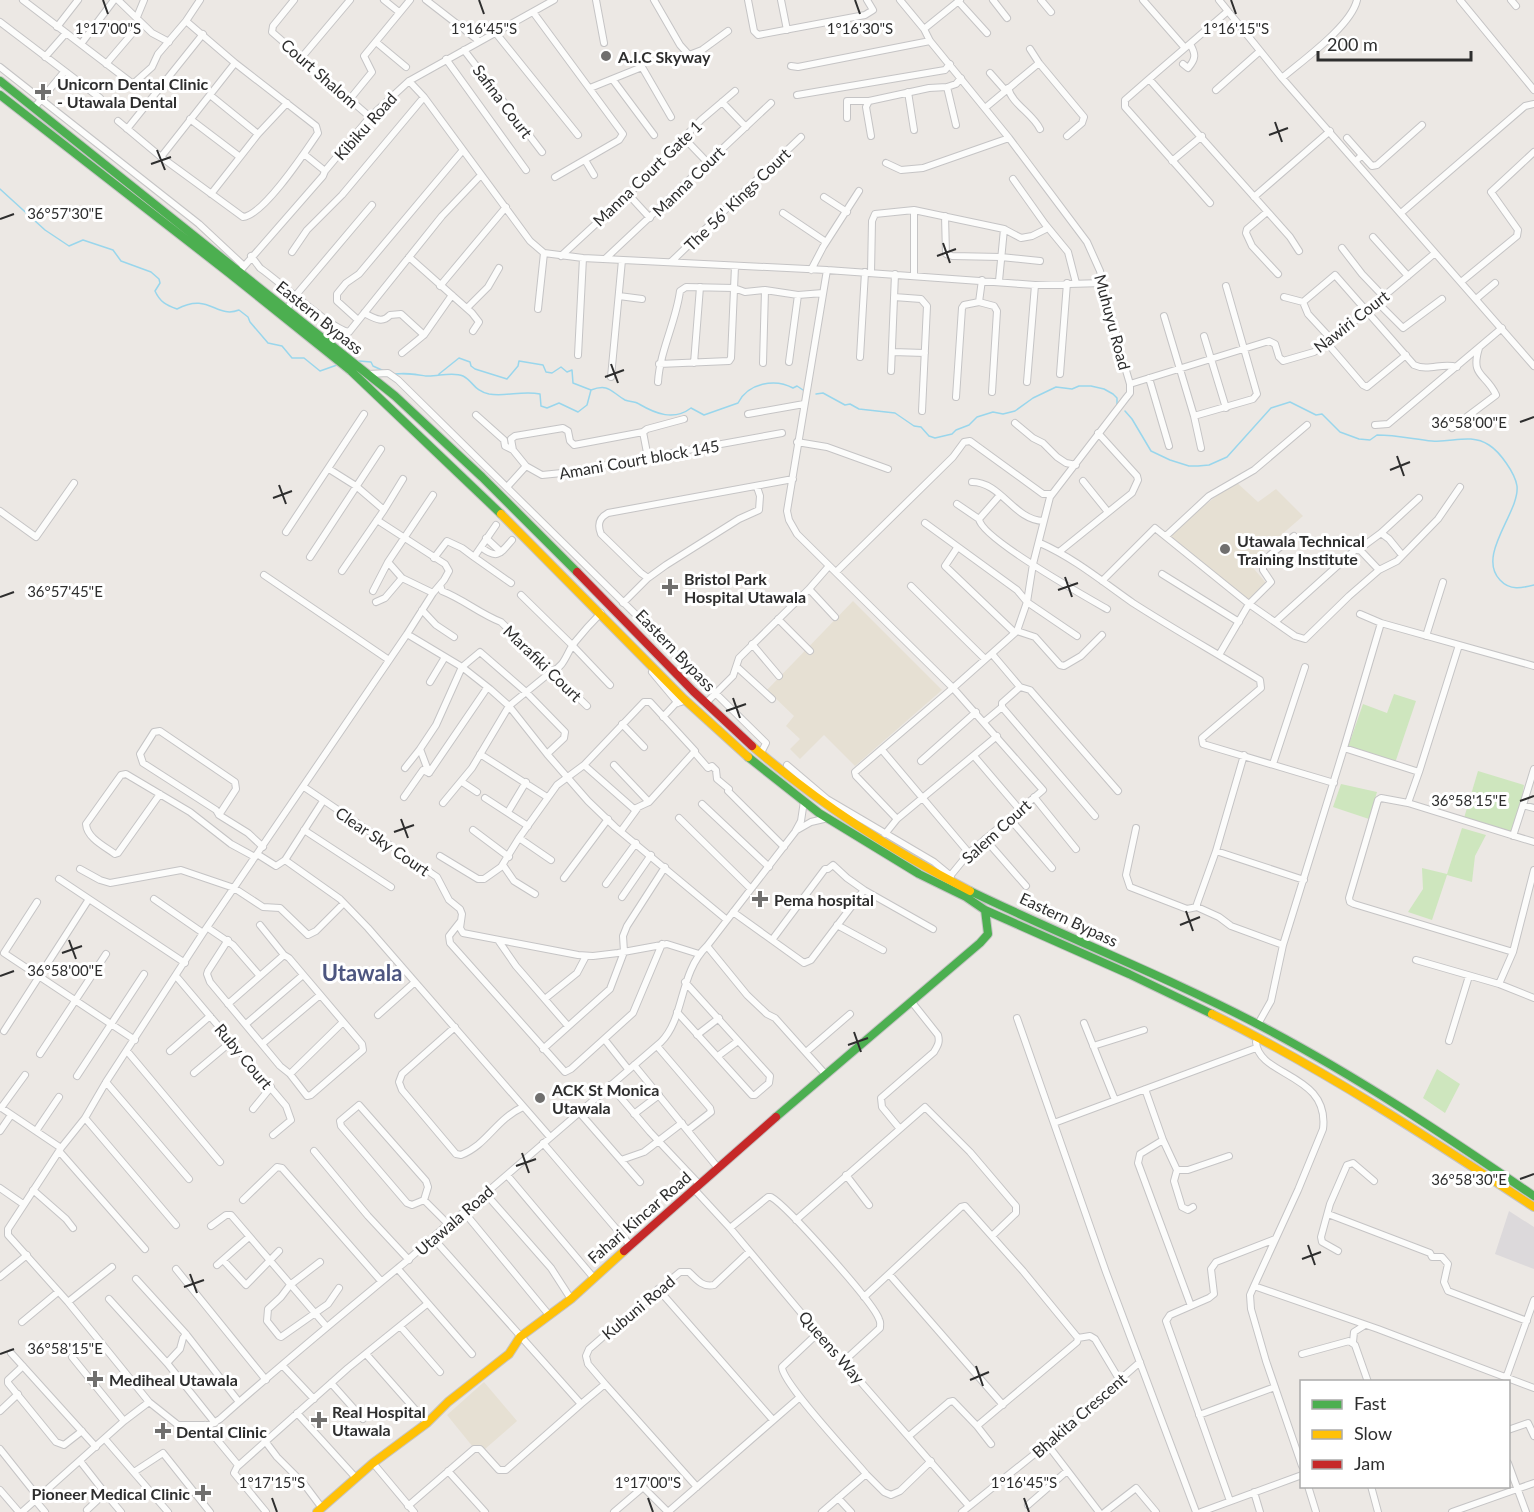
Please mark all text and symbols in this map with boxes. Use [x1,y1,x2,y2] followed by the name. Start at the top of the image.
[75,19,141,37] text: 1°17'00"S
[451,19,517,37] text: 1°16'45"S
[827,19,893,37] text: 1°16'30"S
[1203,19,1269,37] text: 1°16'15"S
[1318,24,1471,62] scale bar
[1327,33,1378,55] text: 200 m
[278,34,362,112] street label: Court Shalom
[617,47,711,66] place label: A.I.C Skyway
[599,49,613,63] marker: A.I.C Skyway
[469,61,537,142] street label: Safina Court
[57,74,209,111] place label: Unicorn Dental Clinic - Utawala Dental
[34,83,52,101] marker: Unicorn Dental Clinic - Utawala Dental
[330,88,400,164] street label: Kibiku Road
[589,116,705,230] street label: Manna Court Gate 1
[648,142,728,220] street label: Manna Court
[680,144,794,254] street label: The 56' Kings Court
[27,204,103,222] text: 36°57'30"E
[1091,272,1135,372] street label: Muhuyu Road
[273,276,367,358] street label: Eastern Bypass
[1310,286,1393,356] street label: Nawiri Court
[1431,413,1507,431] text: 36°58'00"E
[557,436,721,482] street label: Amani Court block 145
[1237,531,1365,568] place label: Utawala Technical Training Institute
[1218,542,1232,556] marker: Utawala Technical Training Institute
[684,569,806,606] place label: Bristol Park Hospital Utawala
[661,578,679,596] marker: Bristol Park Hospital Utawala
[27,582,103,600] text: 36°57'45"E
[632,605,720,695] street label: Eastern Bypass
[500,621,586,705] street label: Marafiki Court
[1431,791,1507,809] text: 36°58'15"E
[958,795,1035,867] street label: Salem Court
[332,803,434,880] street label: Clear Sky Court
[1017,888,1121,950] street label: Eastern Bypass
[751,890,769,908] marker: Pema hospital
[774,890,874,909] place label: Pema hospital
[322,959,402,986] district label: Utawala
[27,961,103,979] text: 36°58'00"E
[211,1019,277,1093] street label: Ruby Court
[551,1080,659,1117] place label: ACK St Monica Utawala
[533,1091,547,1105] marker: ACK St Monica Utawala
[584,1167,694,1267] street label: Fahari Kincar Road
[1431,1170,1507,1188] text: 36°58'30"E
[411,1181,497,1259] street label: Utawala Road
[598,1271,678,1343] street label: Kubuni Road
[795,1307,869,1388] street label: Queens Way
[27,1339,103,1357] text: 36°58'15"E
[1028,1369,1130,1461] street label: Bhakita Crescent
[86,1370,104,1388] marker: Mediheal Utawala
[109,1370,238,1389] place label: Mediheal Utawala
[1300,1380,1510,1488] legend
[1354,1392,1387,1414] text: Fast
[332,1402,426,1439] place label: Real Hospital Utawala
[310,1411,328,1429] marker: Real Hospital Utawala
[154,1422,172,1440] marker: Dental Clinic
[176,1422,267,1441] place label: Dental Clinic
[1354,1422,1392,1444] text: Slow
[1354,1452,1385,1474] text: Jam
[239,1473,305,1491] text: 1°17'15"S
[615,1473,681,1491] text: 1°17'00"S
[991,1473,1057,1491] text: 1°16'45"S
[32,1484,190,1503] place label: Pioneer Medical Clinic
[194,1484,212,1502] marker: Pioneer Medical Clinic

